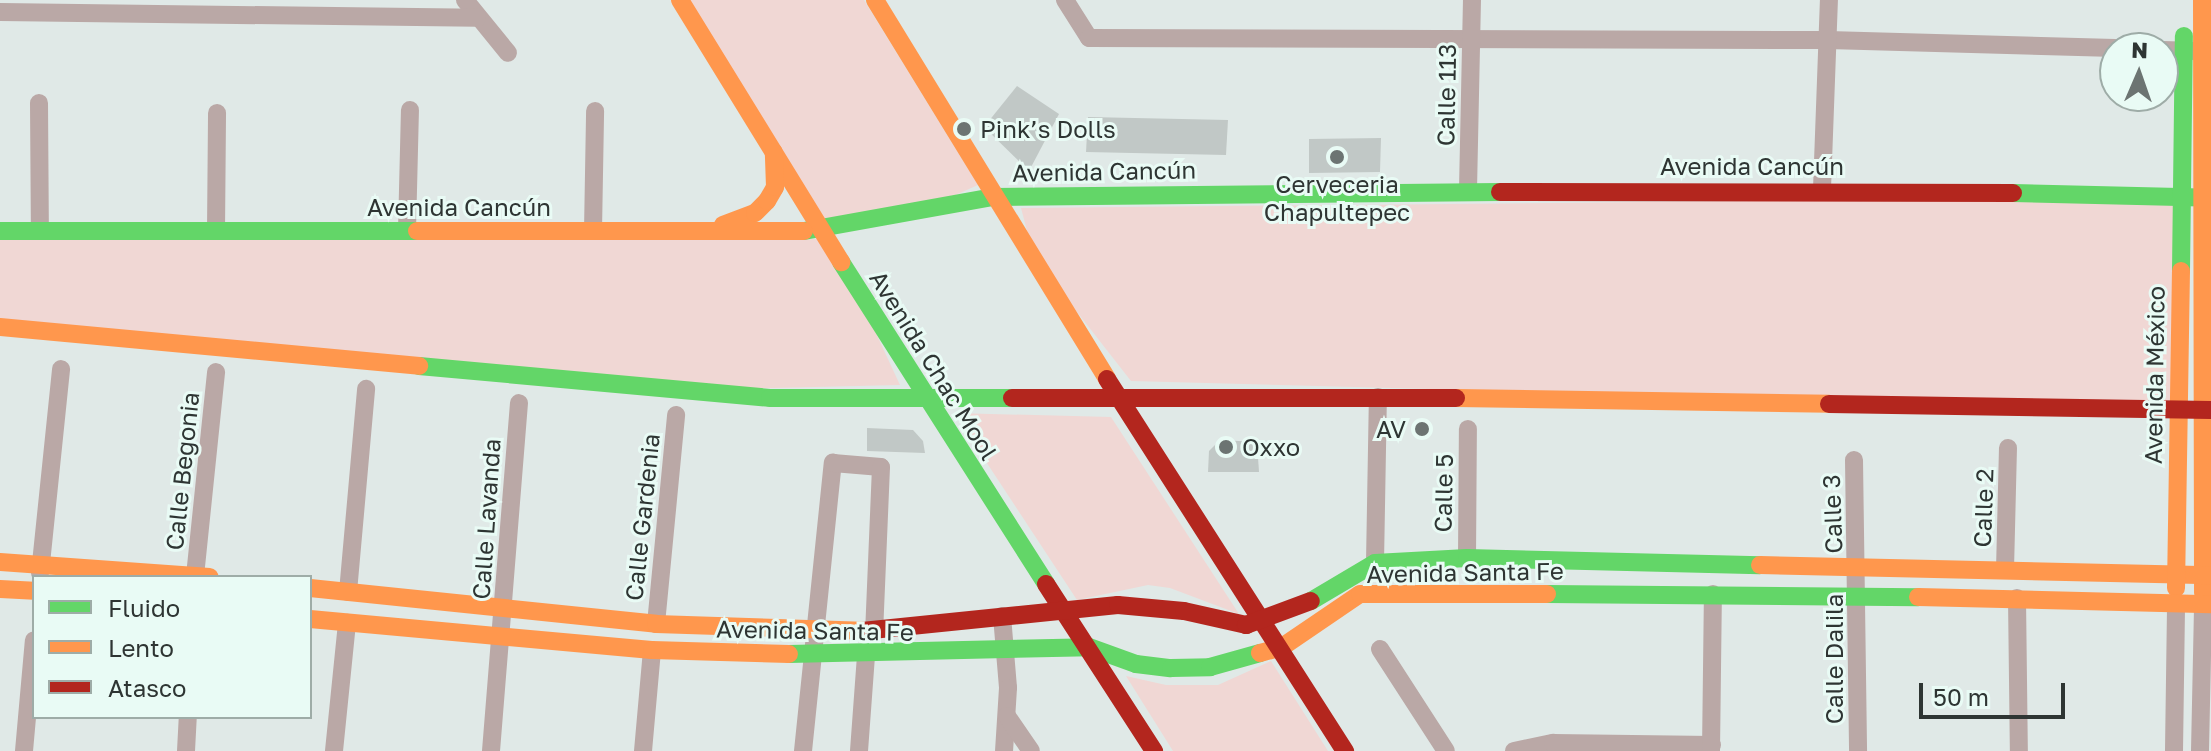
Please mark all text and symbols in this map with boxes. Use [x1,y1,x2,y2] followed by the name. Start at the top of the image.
[2099,32,2179,112] north arrow
[2131,36,2149,63] text: N
[1431,44,1461,146] street label: Calle 113
[980,115,1116,143] place label: Pink’s Dolls
[955,120,973,138] marker: Pink’s Dolls
[1328,148,1346,166] marker: Cerveceria Chapultepec
[1660,152,1844,180] street label: Avenida Cancún
[1012,155,1196,187] street label: Avenida Cancún
[1264,170,1410,226] place label: Cerveceria Chapultepec
[367,193,551,221] street label: Avenida Cancún
[864,265,1004,465] street label: Avenida Chac Mool
[2138,286,2170,464] street label: Avenida México
[159,391,205,551] street label: Calle Begonia
[1376,415,1406,443] place label: AV
[1413,420,1431,438] marker: AV
[619,432,665,602] street label: Calle Gardenia
[1242,433,1300,461] place label: Oxxo
[466,438,506,600] street label: Calle Lavanda
[1217,438,1235,456] marker: Oxxo
[1428,453,1458,533] street label: Calle 5
[1967,468,1999,548] street label: Calle 2
[1816,474,1848,554] street label: Calle 3
[1366,556,1564,588] street label: Avenida Santa Fe
[32,575,312,719] legend
[108,593,180,622] text: Fluido
[1820,594,1848,724] street label: Calle Dalila
[716,614,914,646] street label: Avenida Santa Fe
[108,633,174,662] text: Lento
[1923,667,2069,717] scale bar
[108,673,186,702] text: Atasco
[1933,682,1989,711] text: 50 m

